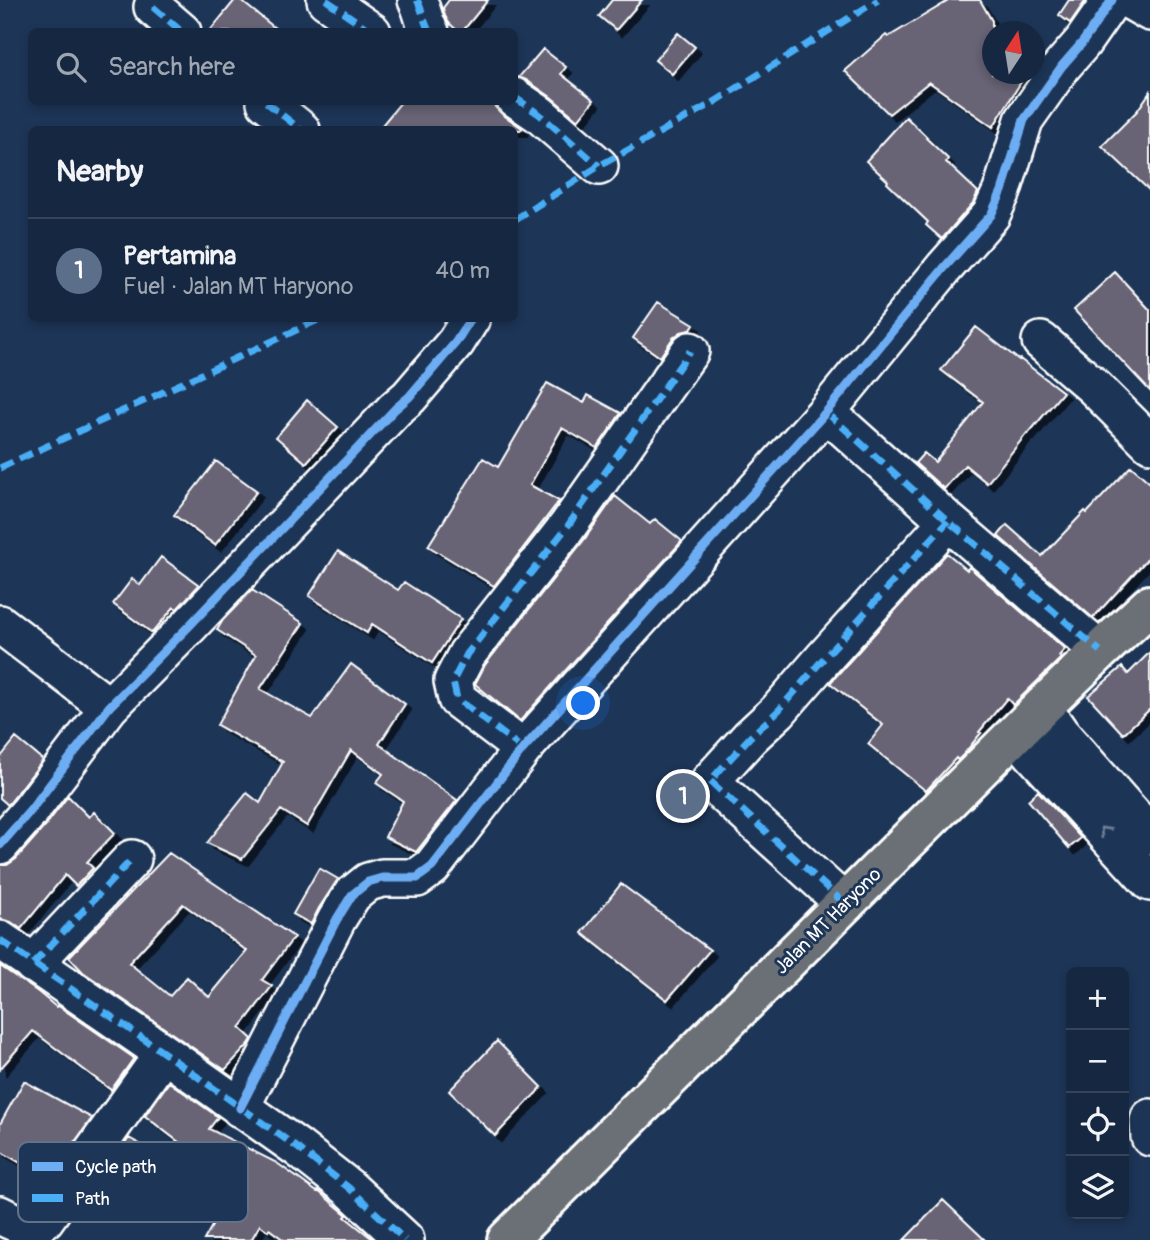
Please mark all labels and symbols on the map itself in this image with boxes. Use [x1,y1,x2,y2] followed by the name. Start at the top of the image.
[982,21,1045,84] north arrow
[566,686,600,720] your location
[660,770,706,822] pin: 1
[1099,826,1112,839] one-way arrow
[770,863,886,979] street label: Jalan MT Haryono
[18,1142,248,1222] legend
[75,1155,156,1179] text: Cycle path
[75,1187,110,1211] text: Path

